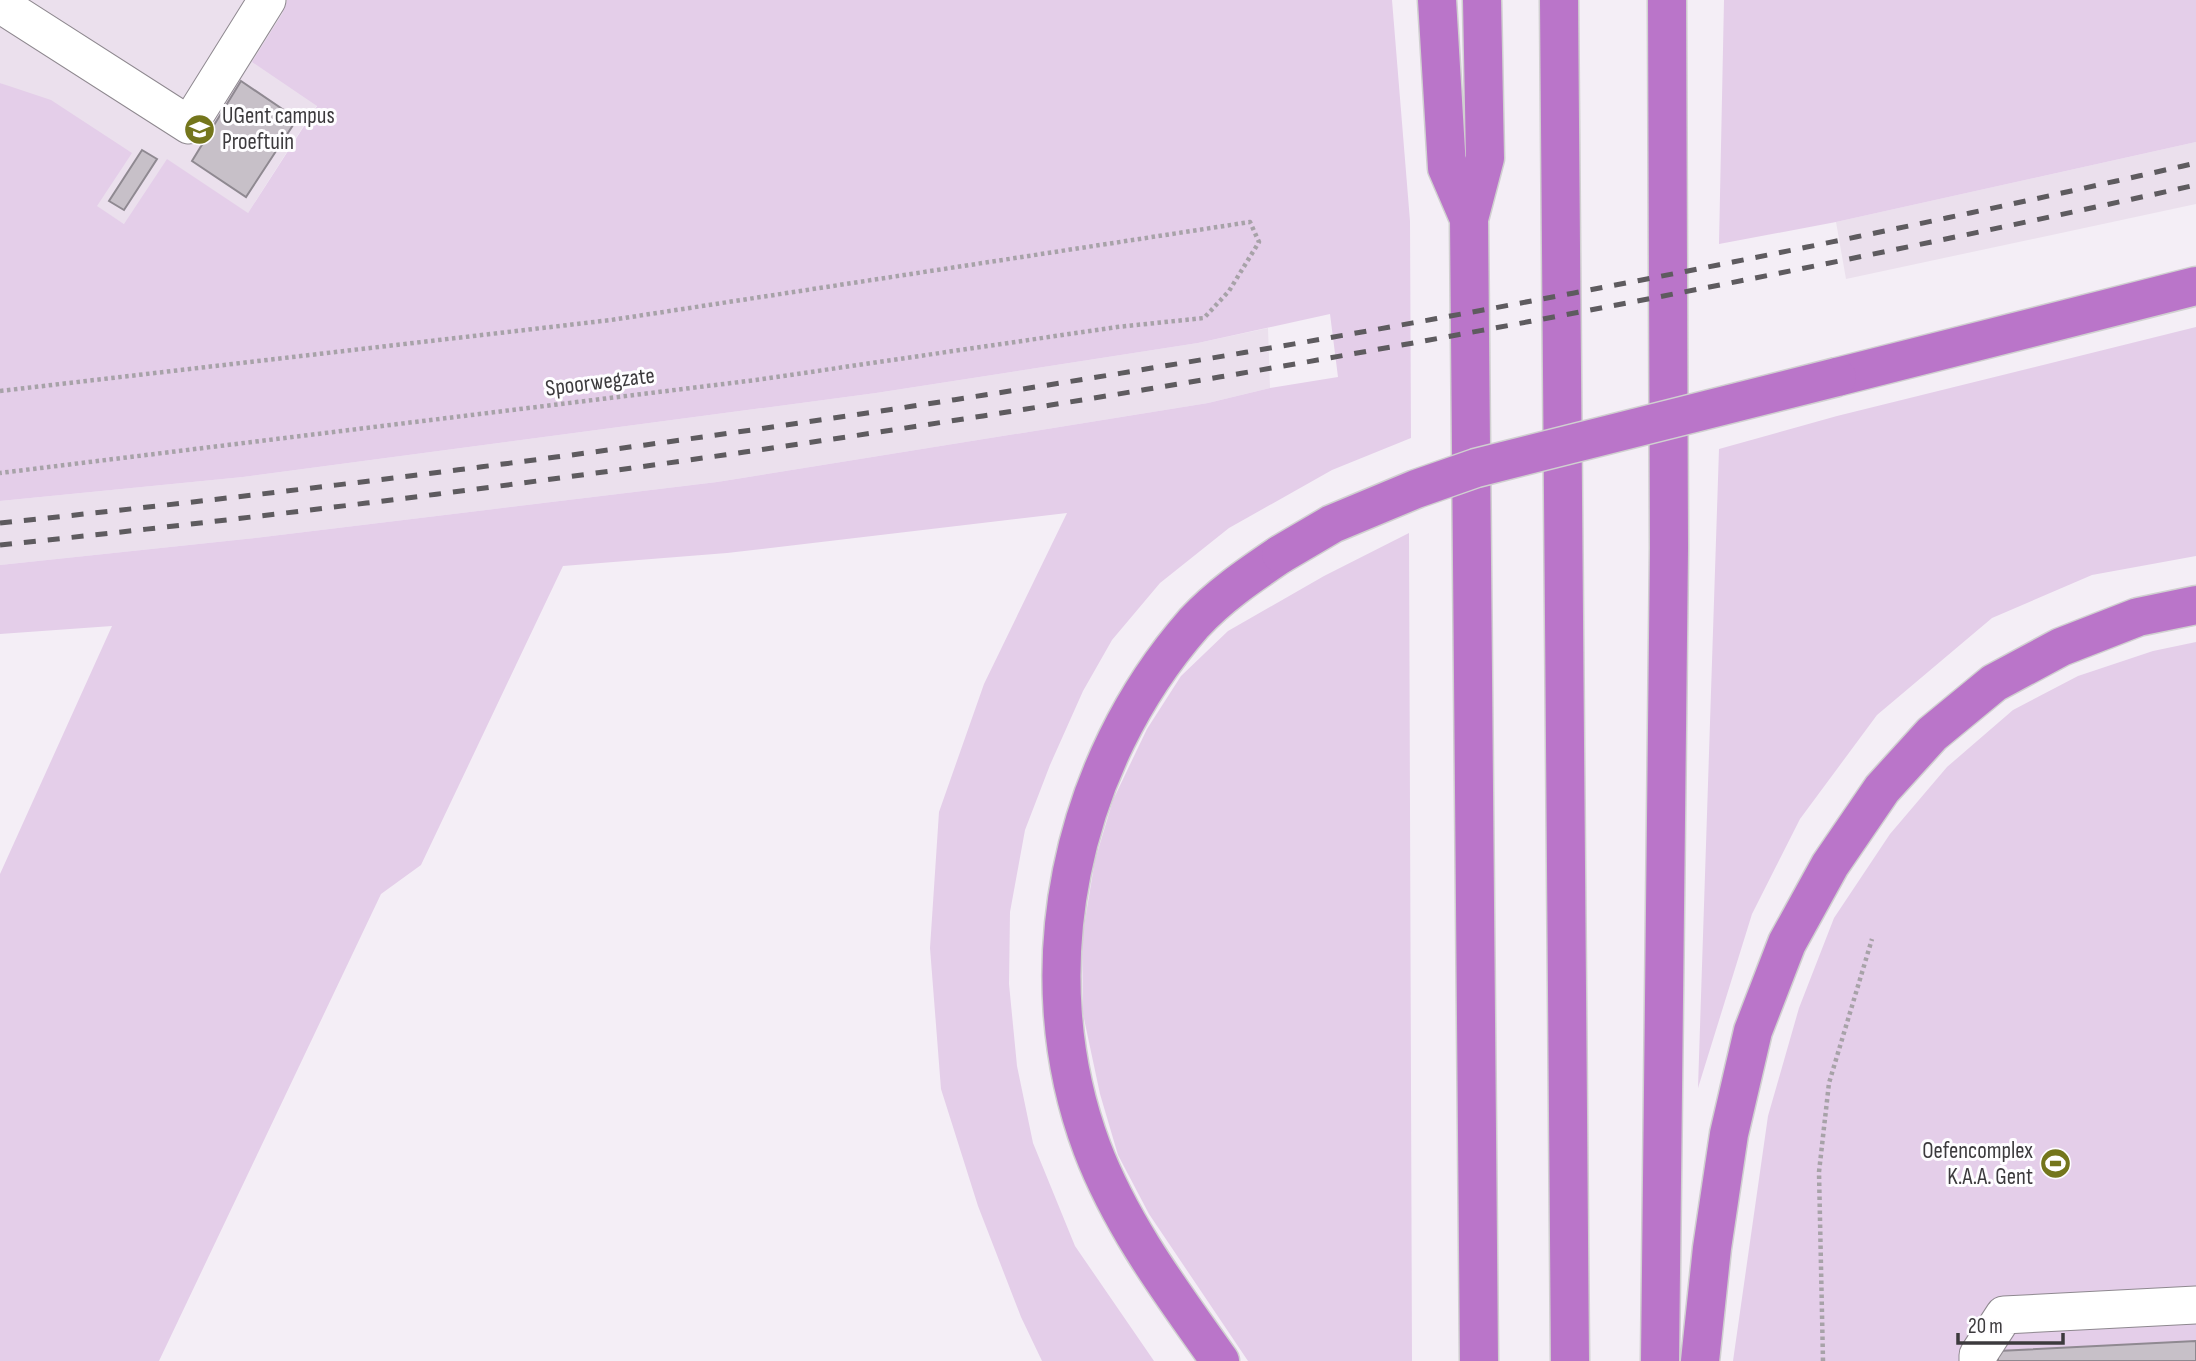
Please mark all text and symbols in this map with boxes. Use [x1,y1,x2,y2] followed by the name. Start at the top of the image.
[222,102,335,156] place label: UGent campus Proeftuin
[182,112,216,146] school or university icon: UGent campus Proeftuin
[544,361,656,403] street label: Spoorwegzate
[1922,1137,2033,1191] place label: Oefencomplex K.A.A. Gent
[2039,1147,2073,1181] sports icon: Oefencomplex K.A.A. Gent
[1958,1302,2063,1346] scale bar
[1968,1314,2003,1339] text: 20 m

